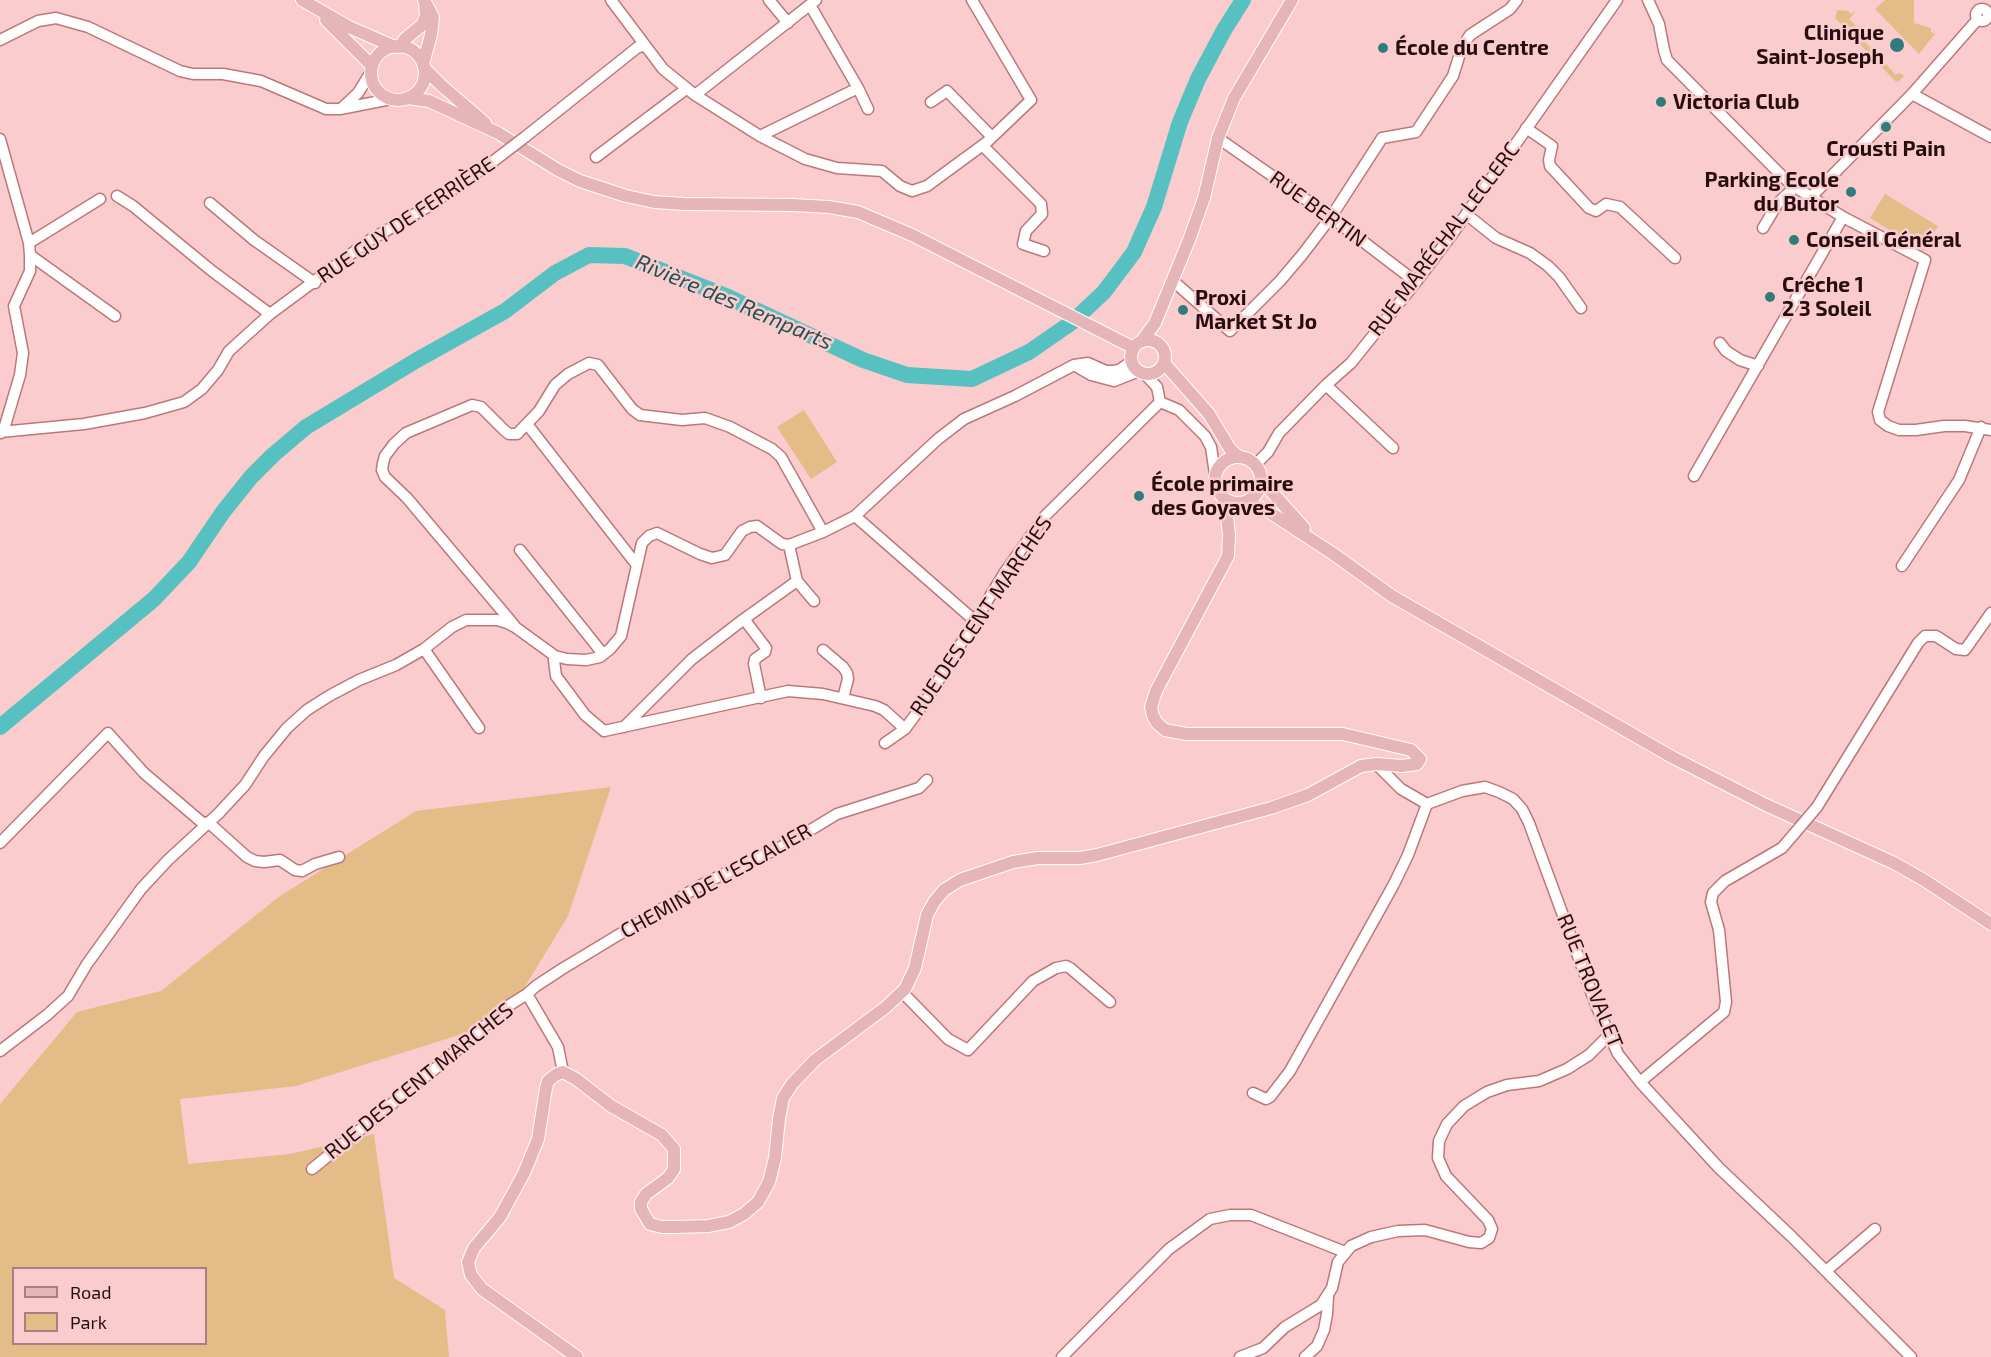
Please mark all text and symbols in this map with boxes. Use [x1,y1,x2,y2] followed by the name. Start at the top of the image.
[1756,20,1884,70] place label: Clinique Saint-Joseph
[1395,35,1549,61] place label: École du Centre
[1888,36,1906,54] marker: Clinique Saint-Joseph
[1376,41,1390,55] marker: École du Centre
[1673,89,1799,115] place label: Victoria Club
[1654,95,1668,109] marker: Victoria Club
[1879,120,1893,134] marker: Crousti Pain
[1826,136,1946,162] place label: Crousti Pain
[1363,137,1525,341] street label: RUE MARÉCHAL LECLERC
[312,151,500,289] street label: RUE GUY DE FERRIÈRE
[1265,165,1371,253] street label: RUE BERTIN
[1705,167,1839,217] place label: Parking Ecole du Butor
[1844,185,1858,199] marker: Parking Ecole du Butor
[1806,227,1961,253] place label: Conseil Général
[1787,233,1801,247] marker: Conseil Général
[631,249,837,355] water label: Rivière des Remparts
[1782,272,1871,322] place label: Crêche 1 2 3 Soleil
[1195,285,1317,335] place label: Proxi Market St Jo
[1763,290,1777,304] marker: Crêche 1 2 3 Soleil
[1176,303,1190,317] marker: Proxi Market St Jo
[1151,471,1294,521] place label: École primaire des Goyaves
[1132,489,1146,503] marker: École primaire des Goyaves
[905,512,1057,720] street label: RUE DES CENT MARCHES
[616,818,816,944] street label: CHEMIN DE L'ESCALIER
[1552,910,1628,1052] street label: RUE TROVALET
[320,997,518,1165] street label: RUE DES CENT MARCHES
[12,1267,207,1345] legend
[70,1281,111,1303] text: Road
[70,1311,107,1333] text: Park

